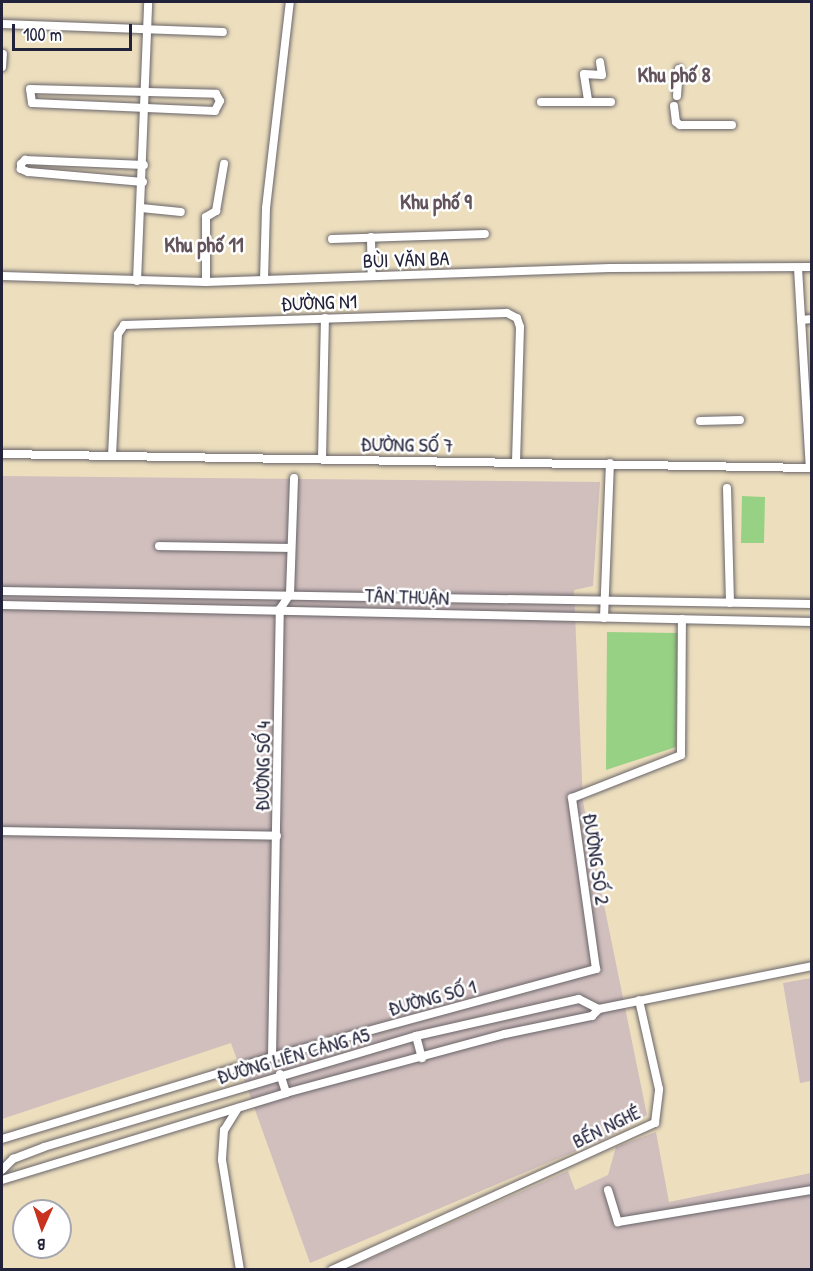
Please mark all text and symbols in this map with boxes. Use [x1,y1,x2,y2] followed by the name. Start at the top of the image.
[15,12,135,50] scale bar
[23,22,62,47] text: 100 m
[637,62,711,88] district label: Khu phố 8
[400,189,472,215] district label: Khu phố 9
[164,232,244,258] district label: Khu phố 11
[362,245,450,273] street label: BÙI VĂN BA
[281,289,357,315] street label: ĐƯỜNG N1
[360,431,454,457] street label: ĐƯỜNG SỐ 7
[364,583,450,609] street label: TÂN THUẬN
[249,721,275,811] street label: ĐƯỜNG SỐ 4
[579,812,615,906] street label: ĐƯỜNG SỐ 2
[385,974,479,1020] street label: ĐƯỜNG SỐ 1
[214,1022,372,1088] street label: ĐƯỜNG LIÊN CẢNG A5
[568,1099,644,1153] street label: BẾN NGHÉ
[12,1199,72,1259] north arrow
[37,1234,46,1256] text: B

